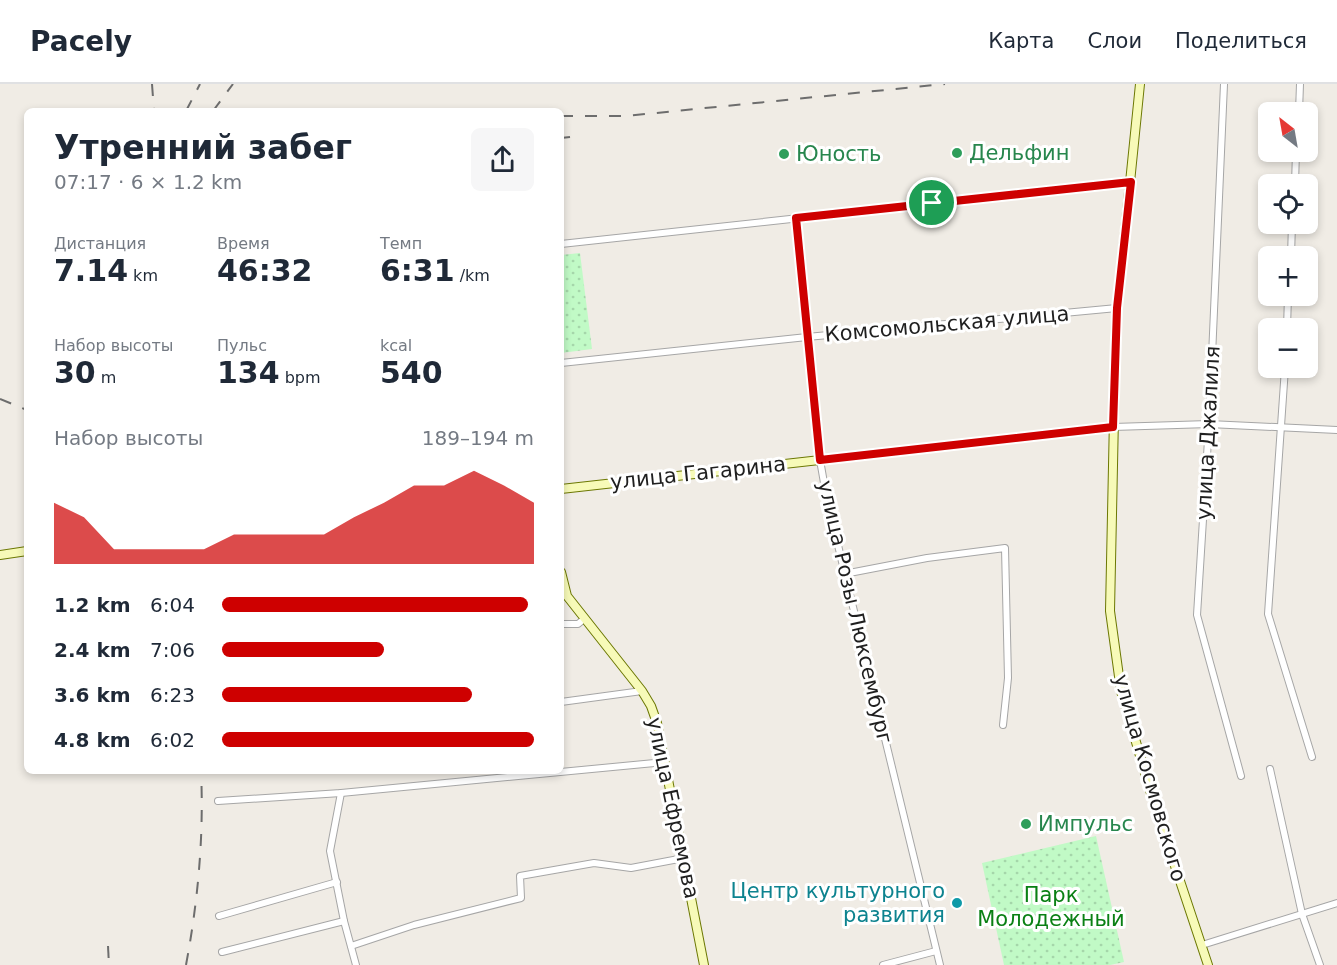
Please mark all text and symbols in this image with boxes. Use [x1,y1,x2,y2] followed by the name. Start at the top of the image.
[30,25,132,58] text: Pacely
[988,29,1054,53] text: Карта
[1087,29,1142,53] text: Слои
[1175,29,1307,53] text: Поделиться
[1258,102,1318,162] north arrow
[1258,102,1318,378] map controls
[54,128,352,167] text: Утренний забег
[471,128,534,191] button: share
[969,141,1069,165] place label: Дельфин
[796,142,881,166] place label: Юность
[950,146,964,160] marker: Дельфин
[777,147,791,161] marker: Юность
[54,170,242,194] text: 07:17 · 6 × 1.2 km
[1258,174,1318,234] button: locate
[906,177,957,228] pin
[915,186,948,219] icon: arrive
[54,234,146,253] text: Дистанция
[217,234,270,253] text: Время
[380,234,422,253] text: Темп
[1258,246,1318,306] button: +
[54,253,128,288] text: 7.14
[217,253,313,288] text: 46:32
[380,253,455,288] text: 6:31
[128,266,158,285] text: km
[455,266,490,285] text: /km
[824,301,1070,347] street label: Комсомольская улица
[1258,318,1318,378] button: −
[54,336,173,355] text: Набор высоты
[217,336,267,355] text: Пульс
[380,336,412,355] text: kcal
[1191,345,1225,521] street label: улица Джалиля
[54,355,96,390] text: 30
[217,355,280,390] text: 134
[380,355,443,390] text: 540
[96,368,116,387] text: m
[280,368,321,387] text: bpm
[54,426,203,450] text: Набор высоты
[422,426,534,450] text: 189–194 m
[609,452,787,494] street label: улица Гагарина
[813,478,897,746] street label: улица Розы Люксембург
[54,593,131,617] text: 1.2 km
[150,593,195,617] text: 6:04
[54,638,131,662] text: 2.4 km
[150,638,195,662] text: 7:06
[1109,672,1191,884] street label: улица Космовского
[54,683,131,707] text: 3.6 km
[150,683,195,707] text: 6:23
[642,715,704,901] street label: улица Ефремова
[54,728,131,752] text: 4.8 km
[150,728,195,752] text: 6:02
[1038,812,1133,836] place label: Импульс
[1019,817,1033,831] marker: Импульс
[730,879,945,927] place label: Центр культурного развития
[977,883,1125,931] park label: Парк Молодежный
[950,896,964,910] marker: Центр культурного развития

